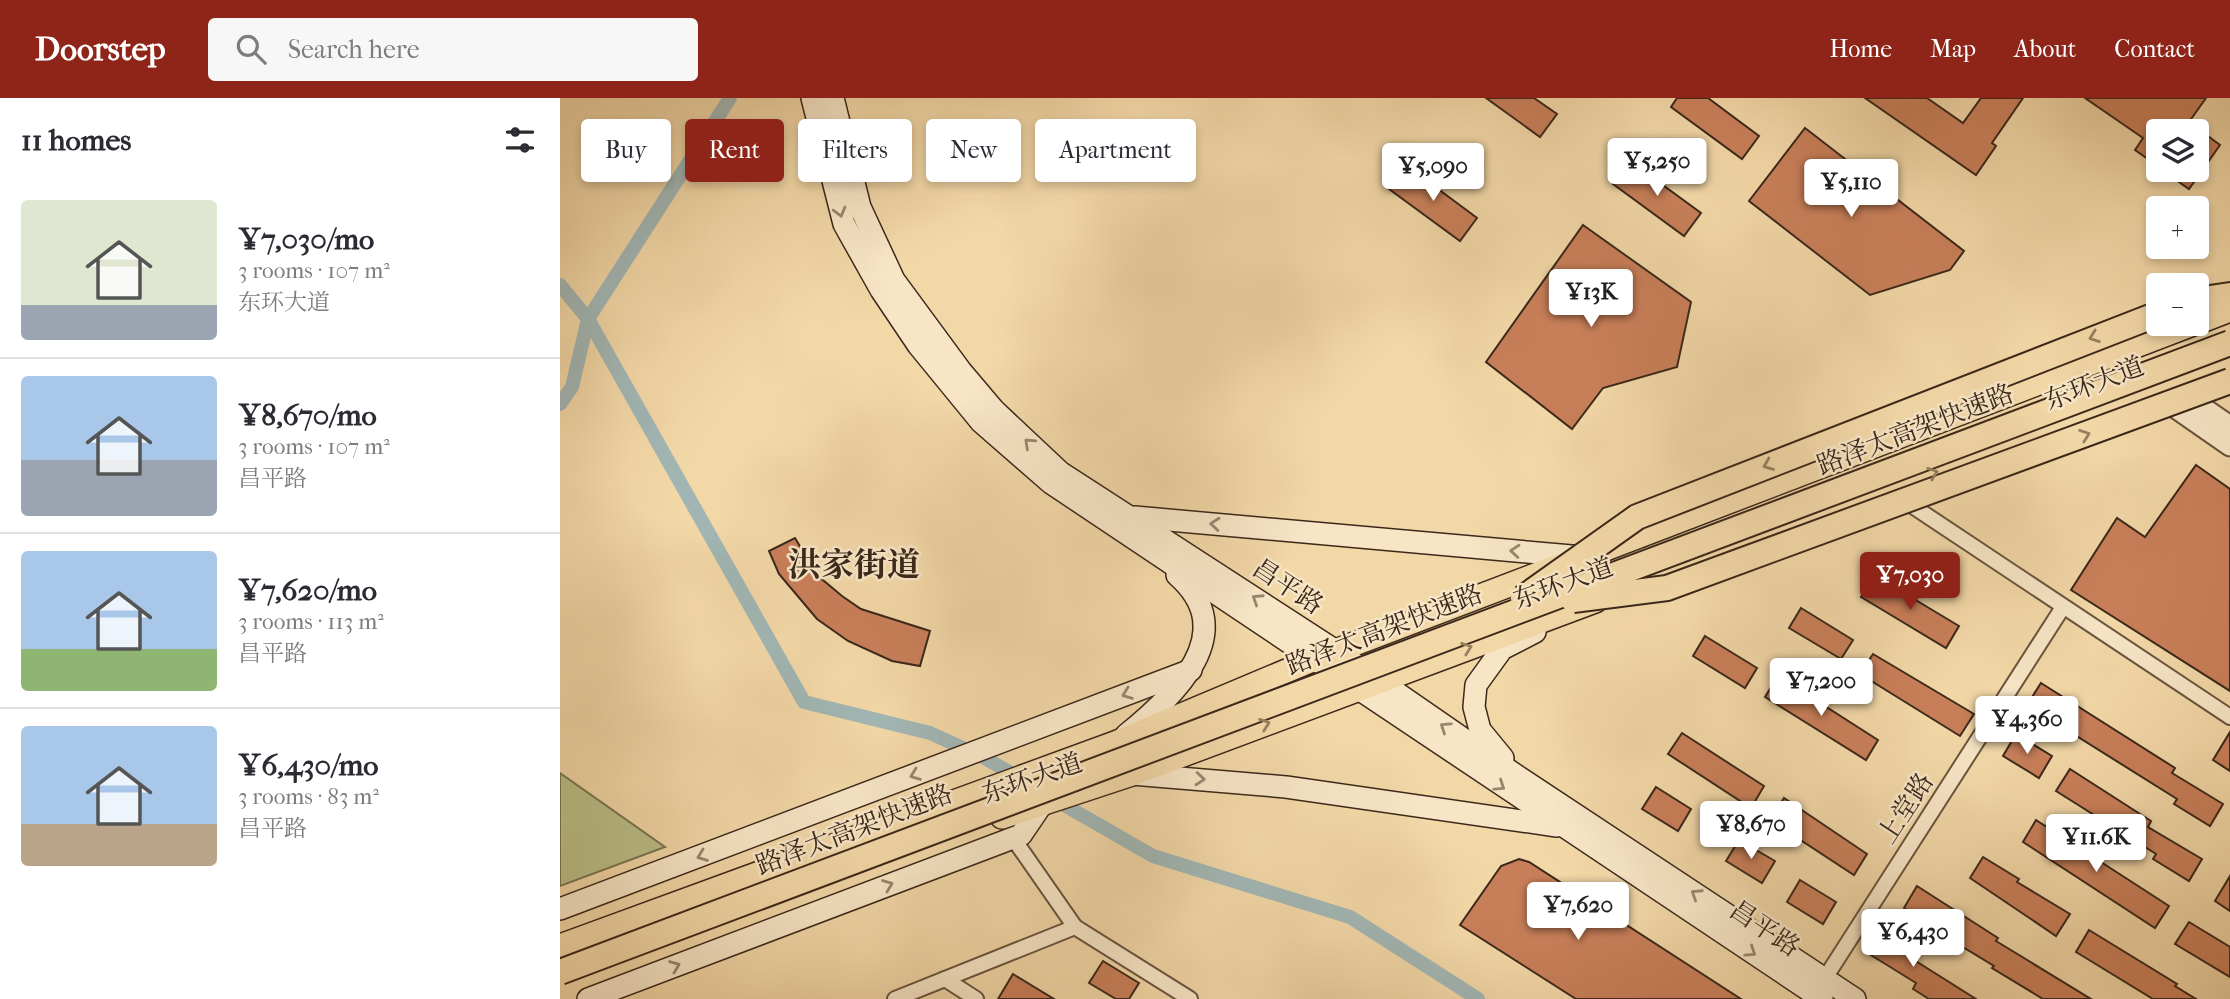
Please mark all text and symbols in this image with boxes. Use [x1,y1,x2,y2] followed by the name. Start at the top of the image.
[208,18,698,81] search box
[35,30,166,69] text: Doorstep
[232,30,270,68] icon: search
[288,34,420,65] text: Search here
[1830,35,1892,63] text: Home
[1930,35,1976,63] text: Map
[2014,35,2076,63] text: About
[2114,35,2195,63] text: Contact
[581,119,671,182] chip: Buy
[685,119,784,182] chip: Rent
[798,119,912,182] chip: Filters
[926,119,1021,182] chip: New
[1035,119,1196,182] chip: Apartment
[2146,119,2209,336] map controls
[2146,119,2209,182] button: layers
[501,121,539,159] icon: filters
[21,123,131,158] text: 11 homes
[1600,139,1714,198] pin: ¥5,250
[1376,144,1490,203] pin: ¥5,090
[1624,147,1690,174] text: ¥5,250
[1398,152,1468,179] text: ¥5,090
[1794,159,1908,219] pin: ¥5,110
[1820,168,1882,195] text: ¥5,110
[2146,196,2209,259] button: +
[832,206,847,218] one-way arrow
[238,222,374,257] text: ¥7,030/mo
[77,228,161,312] icon: home
[238,257,390,284] text: 3 rooms · 107 m²
[1550,270,1632,329] pin: ¥13K
[2146,273,2209,336] button: −
[1565,278,1617,305] text: ¥13K
[238,289,330,316] text: 东环大道
[2088,329,2100,343] one-way arrow
[2040,350,2148,417] street label: 东环大道
[1813,378,2018,481] street label: 路泽太高架快速路
[238,398,377,433] text: ¥8,670/mo
[77,404,161,488] icon: home
[2078,429,2090,443] one-way arrow
[238,433,390,460] text: 3 rooms · 107 m²
[1024,439,1037,452] one-way arrow
[1762,457,1774,471] one-way arrow
[238,465,307,492] text: 昌平路
[1926,467,1938,481] one-way arrow
[1209,517,1220,532] one-way arrow
[1509,544,1520,559] one-way arrow
[788,546,920,585] district label: 洪家街道
[1509,551,1617,616] street label: 东环大道
[1247,552,1329,621] street label: 昌平路
[1853,552,1967,612] pin: ¥7,030
[1876,561,1944,588] text: ¥7,030
[238,573,377,608] text: ¥7,620/mo
[1282,578,1487,681] street label: 路泽太高架快速路
[77,579,161,663] icon: home
[1252,595,1265,607] one-way arrow
[238,608,384,635] text: 3 rooms · 113 m²
[238,640,307,667] text: 昌平路
[1461,642,1473,656] one-way arrow
[1764,658,1878,718] pin: ¥7,200
[1786,667,1856,694] text: ¥7,200
[1122,686,1134,700] one-way arrow
[1970,696,2084,756] pin: ¥4,360
[1991,705,2063,732] text: ¥4,360
[1258,718,1270,732] one-way arrow
[1440,723,1453,735] one-way arrow
[978,747,1086,810] street label: 东环大道
[238,748,379,783] text: ¥6,430/mo
[77,754,161,838] icon: home
[909,767,921,781] one-way arrow
[1871,767,1940,849] street label: 上堂路
[1194,772,1206,787] one-way arrow
[1493,777,1506,790] one-way arrow
[752,778,957,881] street label: 路泽太高架快速路
[238,783,379,810] text: 3 rooms · 83 m²
[1694,802,1808,861] pin: ¥8,670
[1716,810,1786,837] text: ¥8,670
[2039,814,2153,874] pin: ¥11.6K
[238,815,307,842] text: 昌平路
[2062,823,2130,850] text: ¥11.6K
[697,847,709,861] one-way arrow
[881,880,893,894] one-way arrow
[1521,882,1635,942] pin: ¥7,620
[1690,889,1703,902] one-way arrow
[1543,891,1613,918] text: ¥7,620
[1724,894,1806,963] street label: 昌平路
[1856,910,1970,969] pin: ¥6,430
[1877,918,1949,945] text: ¥6,430
[1743,944,1756,957] one-way arrow
[668,960,681,974] one-way arrow

